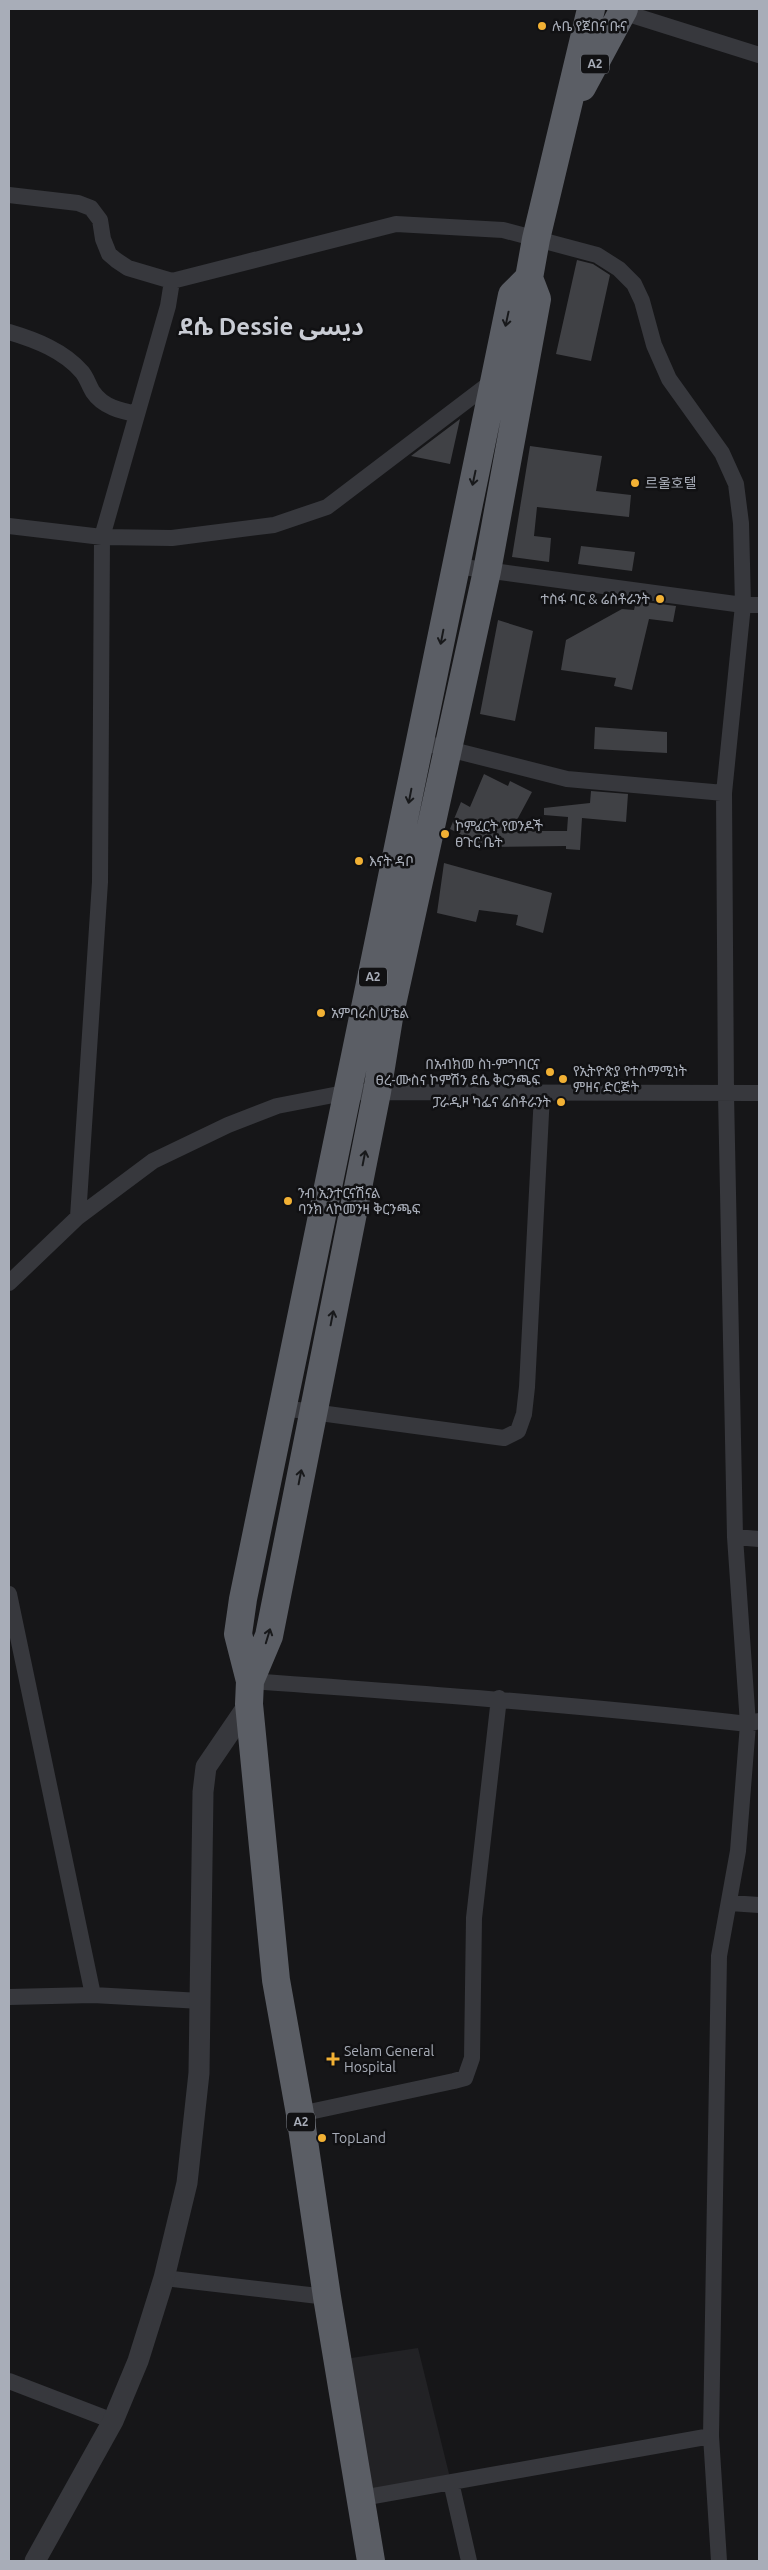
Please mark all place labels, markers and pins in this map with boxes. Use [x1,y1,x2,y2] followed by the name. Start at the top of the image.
[552,18,627,34] place label: ሉቤ የጀበና ቡና
[536,20,548,32] marker: ሉቤ የጀበና ቡና
[645,475,697,491] place label: 르울호텔
[629,477,641,489] marker: 르울호텔
[541,591,651,607] place label: ተስፋ ባር & ሬስቶራንት
[654,593,666,605] marker: ተስፋ ባር & ሬስቶራንት
[455,818,544,850] place label: ኮምፈርት የወንዶች ፀጉር ቤት
[439,828,451,840] marker: ኮምፈርት የወንዶች ፀጉር ቤት
[369,853,414,869] place label: እናት ዳቦ
[353,855,365,867] marker: እናት ዳቦ
[331,1005,409,1021] place label: አምባራስ ሆቴል
[315,1007,327,1019] marker: አምባራስ ሆቴል
[376,1056,540,1088] place label: በአብክመ ስነ-ምግባርና ፀረ-ሙስና ኮምሽን ደሴ ቅርንጫፍ
[573,1063,688,1095] place label: የኢትዮጵያ የተስማሚነት ምዘና ድርጅት
[544,1066,556,1078] marker: በአብክመ ስነ-ምግባርና ፀረ-ሙስና ኮምሽን ደሴ ቅርንጫፍ
[557,1073,569,1085] marker: የኢትዮጵያ የተስማሚነት ምዘና ድርጅት
[433,1094,552,1110] place label: ፓራዲዞ ካፌና ሬስቶራንት
[555,1096,567,1108] marker: ፓራዲዞ ካፌና ሬስቶራንት
[298,1185,421,1217] place label: ንብ ኢንተርናሽናል ባንክ ላኮመንዛ ቅርንጫፍ
[282,1195,294,1207] marker: ንብ ኢንተርናሽናል ባንክ ላኮመንዛ ቅርንጫፍ
[344,2043,434,2075] place label: Selam General Hospital
[326,2052,340,2066] marker: Selam General Hospital
[332,2130,386,2146] place label: TopLand
[316,2132,328,2144] marker: TopLand

